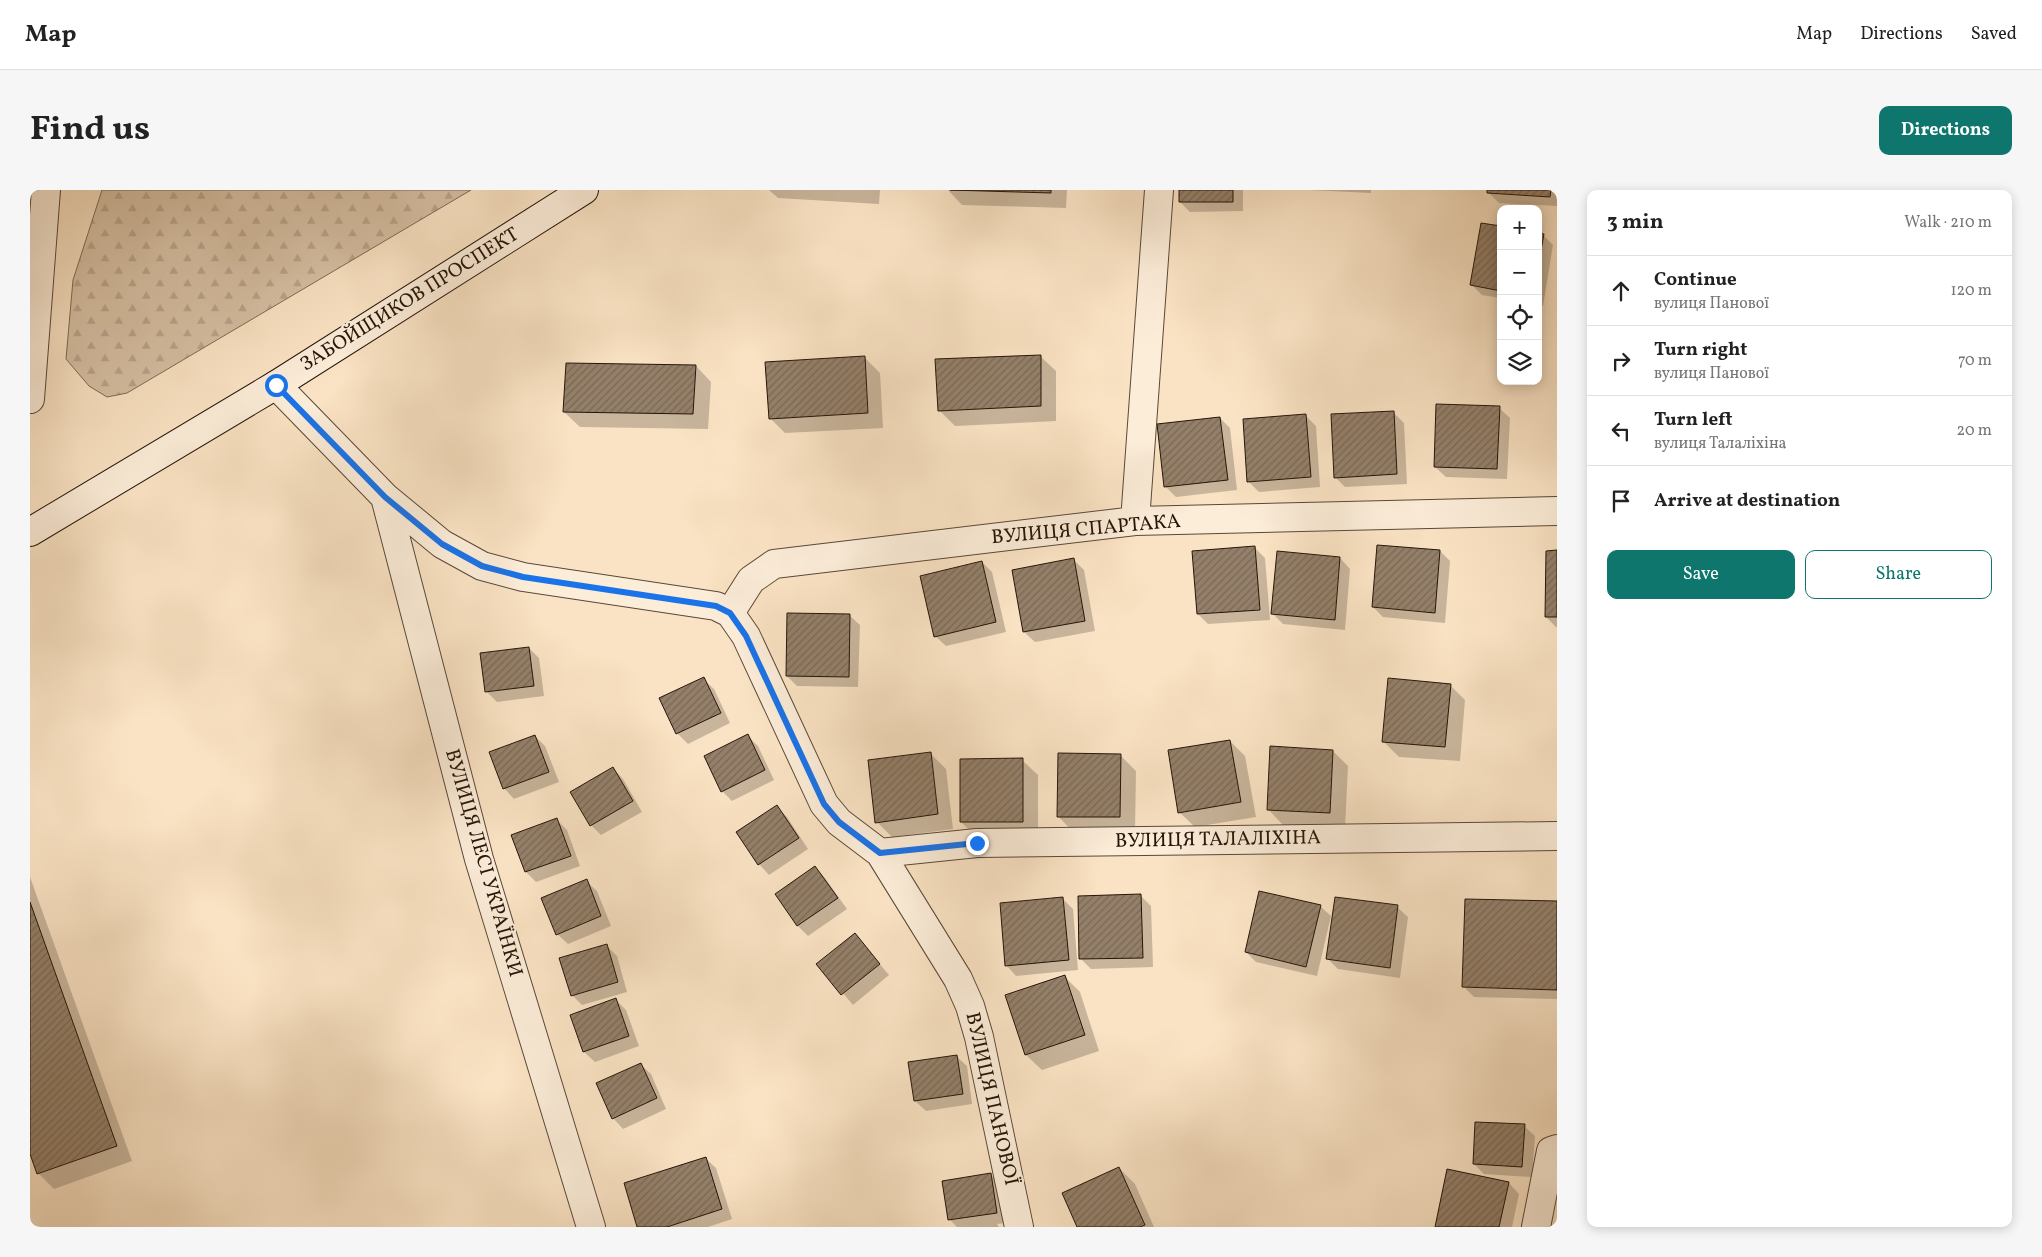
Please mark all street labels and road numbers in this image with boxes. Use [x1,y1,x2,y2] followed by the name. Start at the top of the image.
[295,221,525,379] street label: ЗАБОЙЩИКОВ ПРОСПЕКТ
[990,508,1182,552] street label: ВУЛИЦЯ СПАРТАКА
[437,746,529,980] street label: ВУЛИЦЯ ЛЕСІ УКРАЇНКИ
[1115,824,1321,856] street label: ВУЛИЦЯ ТАЛАЛІХІНА
[957,1010,1025,1188] street label: ВУЛИЦЯ ПАНОВОЇ

